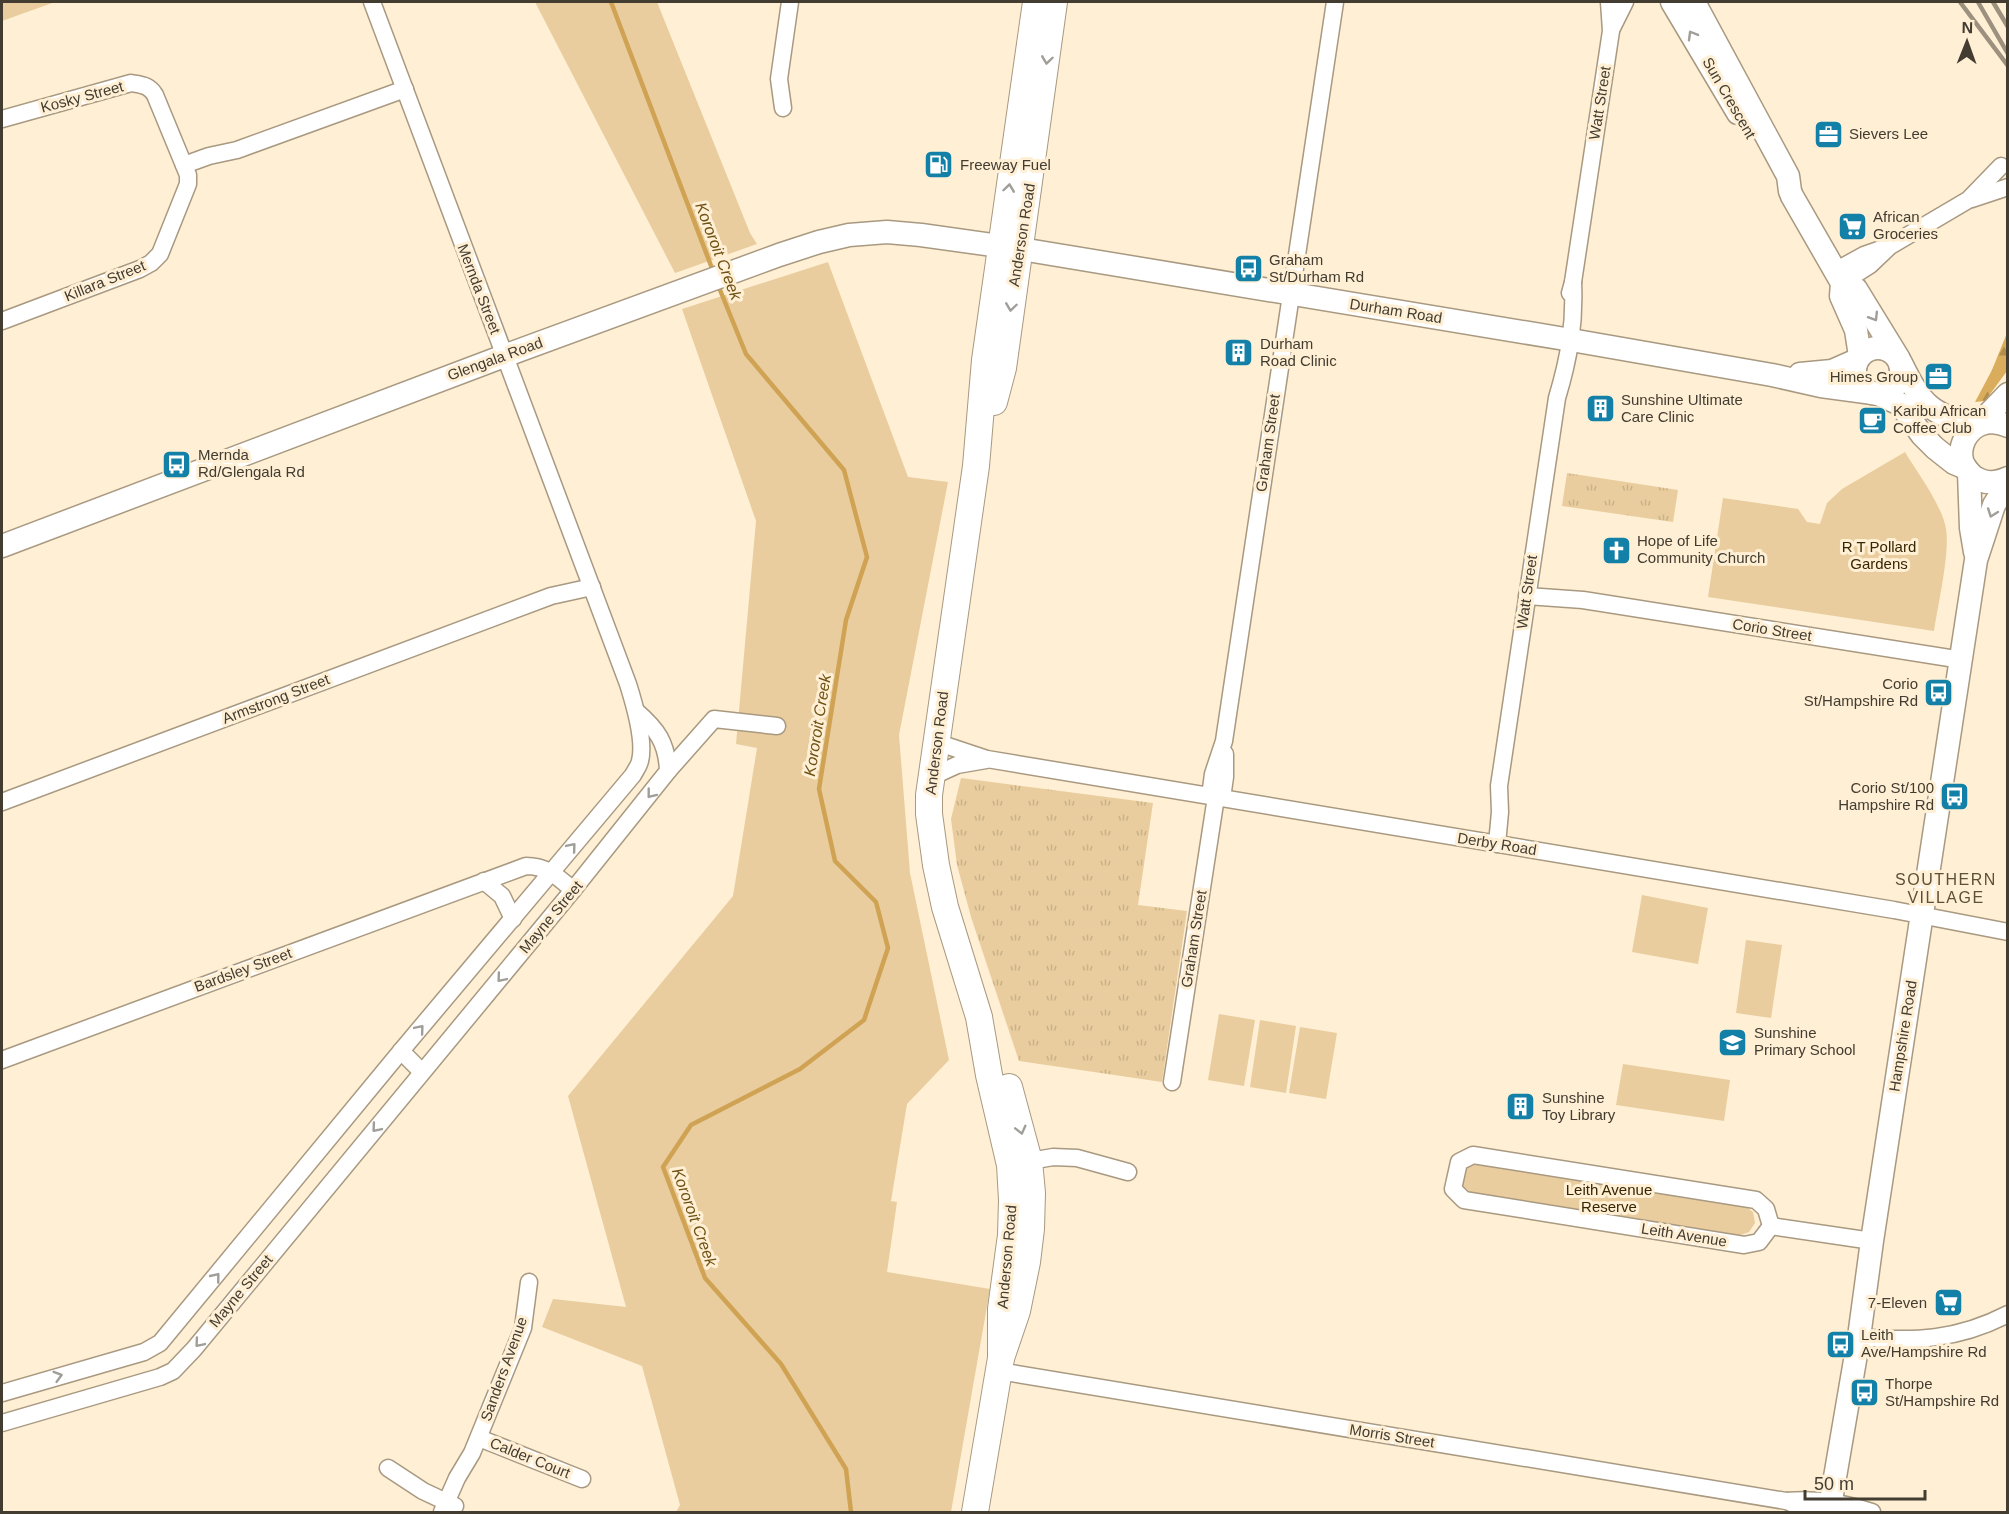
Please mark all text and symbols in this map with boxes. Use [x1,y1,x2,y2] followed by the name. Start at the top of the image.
[1937,12,1997,72] north arrow
[1961,19,1973,36] text: N
[1688,31,1700,41] one-way arrow
[1699,54,1760,142] street label: Sun Crescent
[1042,55,1054,64] one-way arrow
[1585,64,1614,141] street label: Watt Street
[39,77,126,116] street label: Kosky Street
[1812,118,1844,150] office icon: Sievers Lee
[1849,125,1928,142] place label: Sievers Lee
[923,149,955,181] fuel station icon: Freeway Fuel
[960,156,1051,173] place label: Freeway Fuel
[1005,182,1038,288] street label: Anderson Road
[1002,184,1014,193] one-way arrow
[692,200,745,303] water label: Kororoit Creek
[1873,208,1938,242] place label: African Groceries
[1836,210,1868,242] supermarket icon: African Groceries
[455,241,505,337] street label: Mernda Street
[1269,251,1364,285] place label: Graham St/Durham Rd
[1232,253,1264,285] bus stop icon: Graham St/Durham Rd
[62,256,149,305] street label: Killara Street
[1349,295,1444,326] street label: Durham Road
[1006,302,1018,312] one-way arrow
[1866,311,1878,321] one-way arrow
[445,333,545,384] street label: Glengala Road
[1260,335,1337,369] place label: Durham Road Clinic
[1223,337,1255,369] building icon: Durham Road Clinic
[1923,361,1955,393] office icon: Himes Group
[1830,368,1918,385] place label: Himes Group
[1621,391,1743,425] place label: Sunshine Ultimate Care Clinic
[1252,392,1283,493] street label: Graham Street
[1584,393,1616,425] building icon: Sunshine Ultimate Care Clinic
[1893,402,1986,436] place label: Karibu African Coffee Club
[1856,404,1888,436] cafe icon: Karibu African Coffee Club
[198,446,305,480] place label: Mernda Rd/Glengala Rd
[161,448,193,480] bus stop icon: Mernda Rd/Glengala Rd
[1986,507,1999,518] one-way arrow
[1637,532,1765,566] place label: Hope of Life Community Church
[1600,534,1632,566] church icon: Hope of Life Community Church
[1842,538,1916,572] park label: R T Pollard Gardens
[1513,553,1540,630] street label: Watt Street
[1731,615,1814,644] street label: Corio Street
[220,670,333,727] street label: Armstrong Street
[801,672,834,777] water label: Kororoit Creek
[1804,675,1918,709] place label: Corio St/Hampshire Rd
[1923,677,1955,709] bus stop icon: Corio St/Hampshire Rd
[922,690,951,796] street label: Anderson Road
[1838,779,1934,813] place label: Corio St/100 Hampshire Rd
[1939,781,1971,813] bus stop icon: Corio St/100 Hampshire Rd
[647,787,658,798] one-way arrow
[1456,829,1538,858] street label: Derby Road
[565,843,576,854] one-way arrow
[1895,871,1997,906] district label: SOUTHERN VILLAGE
[515,876,586,956] street label: Mayne Street
[1177,888,1210,989] street label: Graham Street
[192,944,295,995] street label: Bardsley Street
[497,971,508,982] one-way arrow
[1885,979,1920,1093] street label: Hampshire Road
[1754,1024,1856,1058] place label: Sunshine Primary School
[413,1025,424,1036] one-way arrow
[1717,1026,1749,1058] school or university icon: Sunshine Primary School
[1542,1089,1616,1123] place label: Sunshine Toy Library
[1505,1091,1537,1123] building icon: Sunshine Toy Library
[372,1121,383,1132] one-way arrow
[1014,1125,1027,1135] one-way arrow
[669,1166,720,1269] water label: Kororoit Creek
[1566,1181,1652,1215] park label: Leith Avenue Reserve
[993,1204,1020,1310] street label: Anderson Road
[1640,1219,1728,1250] street label: Leith Avenue
[205,1250,276,1330] street label: Mayne Street
[209,1273,220,1284] one-way arrow
[1932,1287,1964,1319] supermarket icon: 7-Eleven
[1868,1294,1927,1311] place label: 7-Eleven
[477,1314,530,1423] street label: Sanders Avenue
[1861,1326,1987,1360] place label: Leith Ave/Hampshire Rd
[1824,1328,1856,1360] bus stop icon: Leith Ave/Hampshire Rd
[195,1336,206,1347] one-way arrow
[52,1371,63,1383] one-way arrow
[1885,1375,1999,1409] place label: Thorpe St/Hampshire Rd
[1848,1377,1880,1409] bus stop icon: Thorpe St/Hampshire Rd
[1348,1420,1437,1451] street label: Morris Street
[488,1434,574,1482] street label: Calder Court
[1805,1463,1925,1501] scale bar
[1814,1474,1854,1494] text: 50 m

